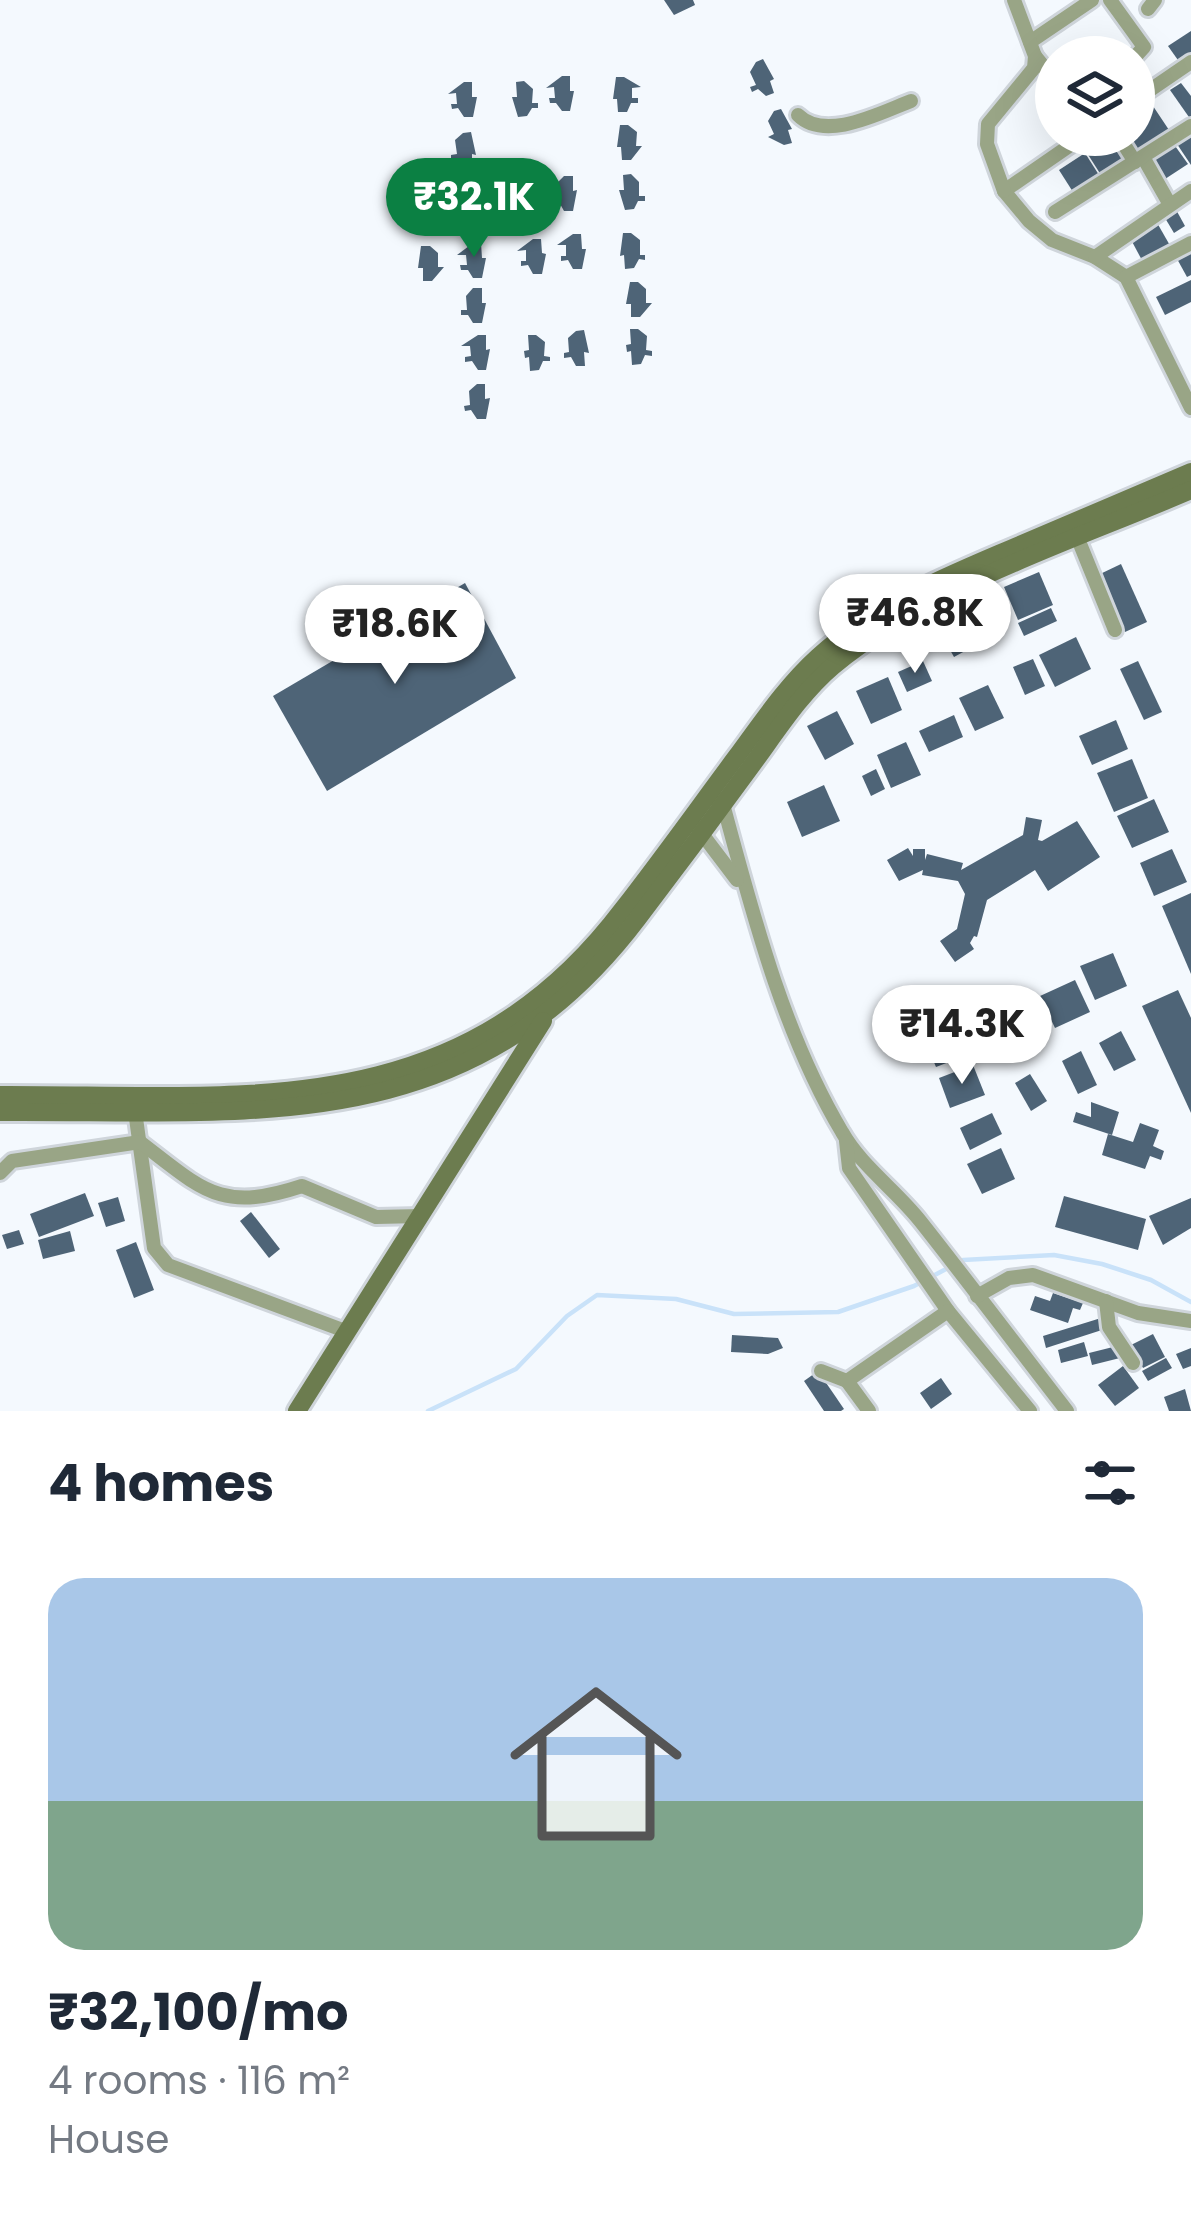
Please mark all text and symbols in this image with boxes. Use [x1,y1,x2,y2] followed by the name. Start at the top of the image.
[1035,36,1155,156] map controls
[1035,36,1155,156] button: layers
[376,158,572,260] pin: ₹32.1K
[413,169,535,224] text: ₹32.1K
[817,574,1013,676] pin: ₹46.8K
[297,585,493,687] pin: ₹18.6K
[846,585,984,640] text: ₹46.8K
[332,596,458,651] text: ₹18.6K
[864,985,1060,1087] pin: ₹14.3K
[899,996,1025,1051] text: ₹14.3K
[48,1447,274,1519] text: 4 homes
[1077,1450,1143,1516] icon: filters
[488,1656,704,1872] icon: home
[48,1976,348,2048] text: ₹32,100/mo
[48,2053,350,2108] text: 4 rooms · 116 m²
[48,2112,169,2167] text: House

